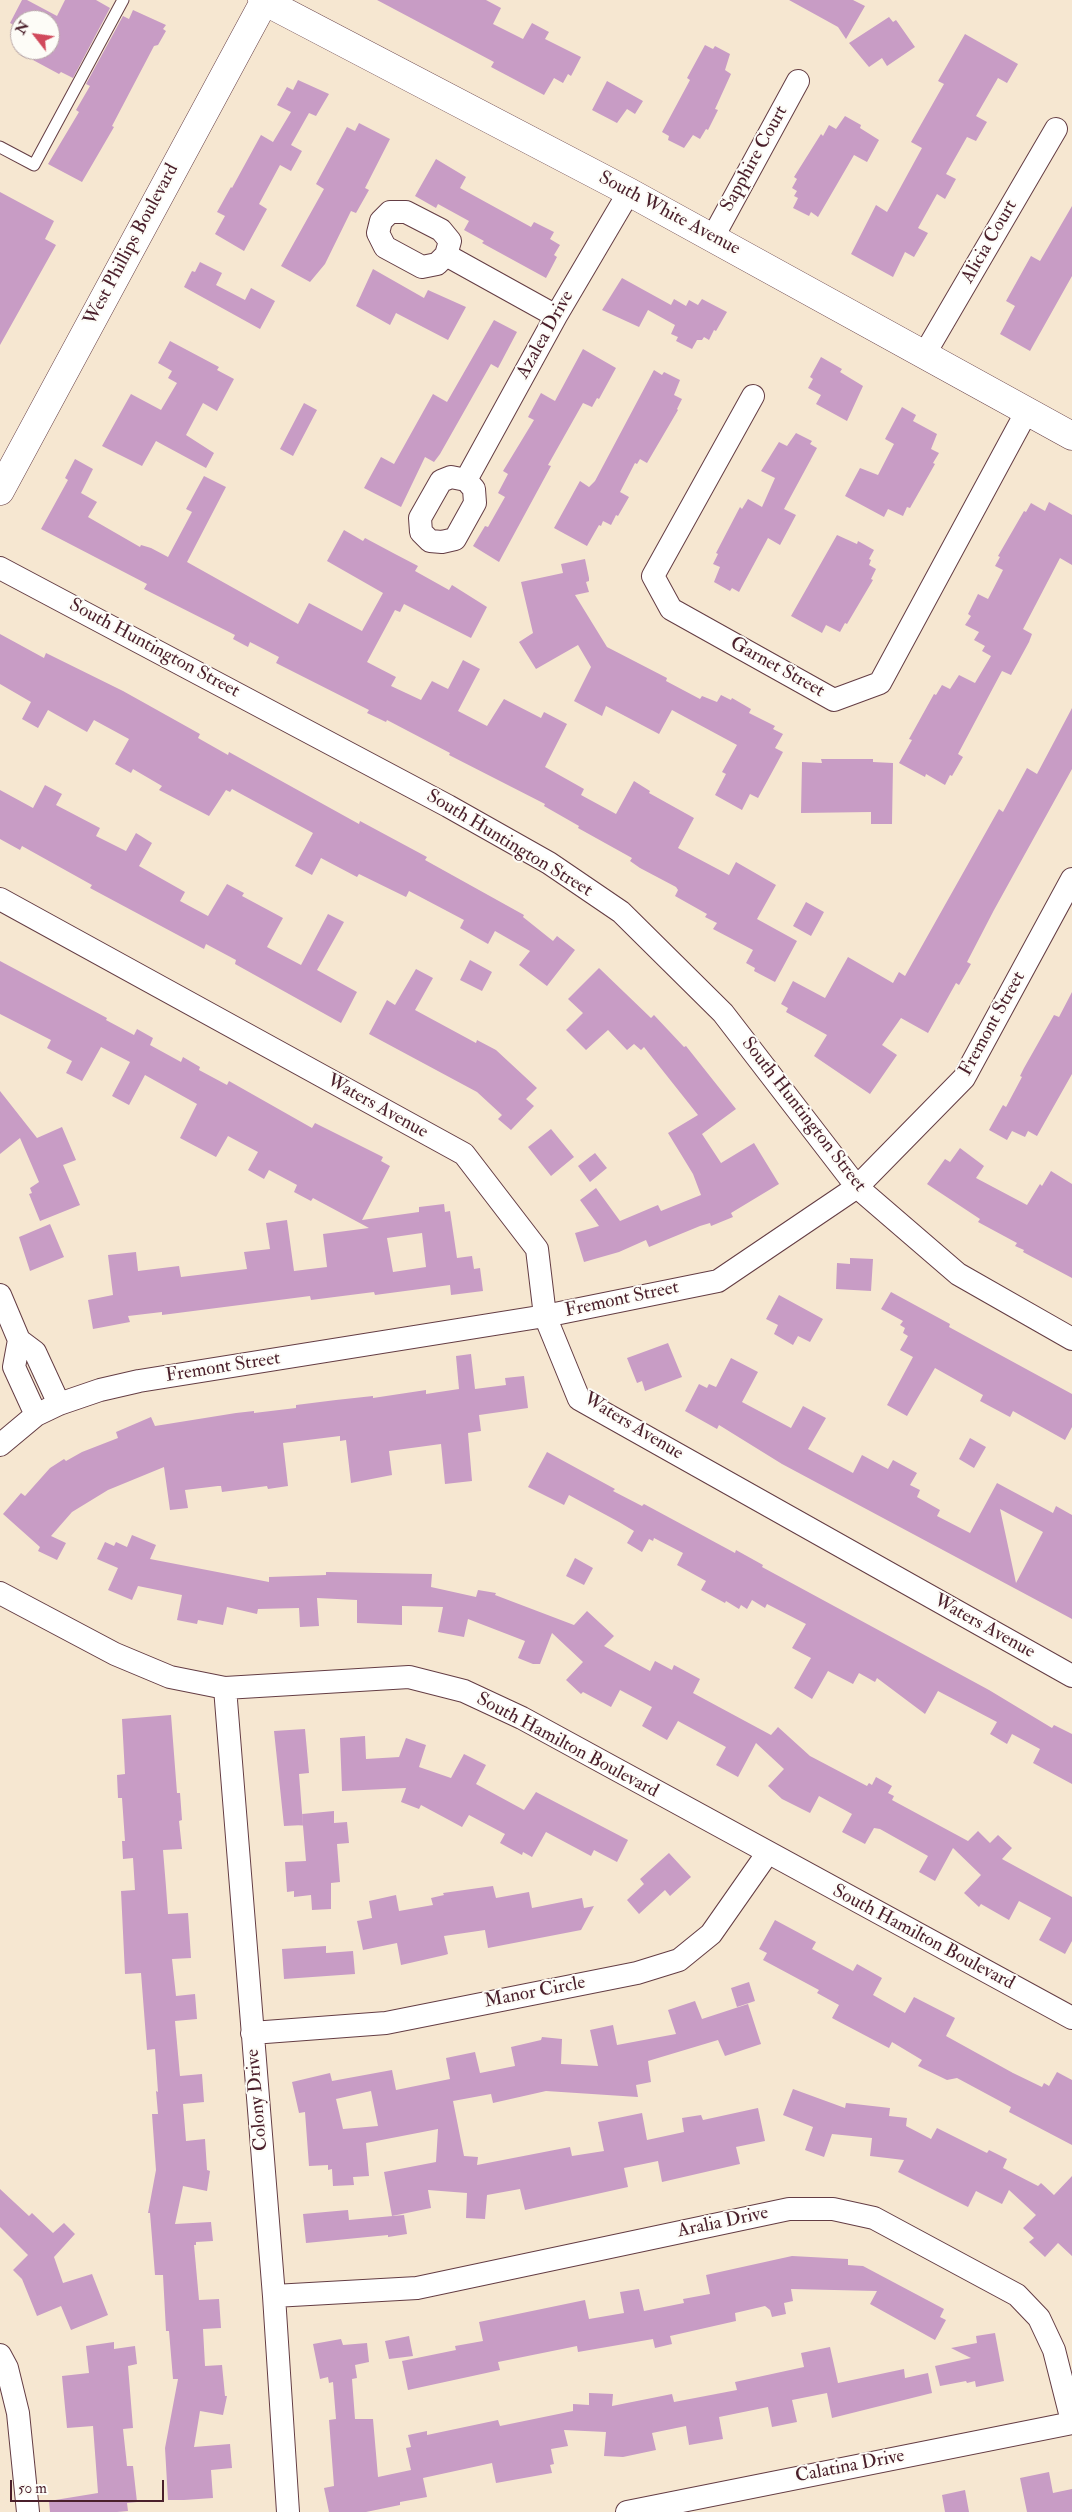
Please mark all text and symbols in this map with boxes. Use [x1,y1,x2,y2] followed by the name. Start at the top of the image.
[10,10,60,60] north arrow
[12,18,33,37] text: N
[717,102,793,216] street label: Sapphire Court
[80,160,184,330] street label: West Phillips Boulevard
[594,167,744,261] street label: South White Avenue
[957,196,1023,288] street label: Alicia Court
[512,287,580,383] street label: Azalea Drive
[65,594,243,704] street label: South Huntington Street
[726,633,828,703] street label: Garnet Street
[422,785,596,903] street label: South Huntington Street
[955,968,1031,1080] street label: Fremont Street
[736,1033,870,1197] street label: South Huntington Street
[322,1070,432,1144] street label: Waters Avenue
[563,1277,681,1323] street label: Fremont Street
[164,1348,282,1388] street label: Fremont Street
[579,1388,687,1466] street label: Waters Avenue
[929,1590,1039,1664] street label: Waters Avenue
[472,1688,662,1804] street label: South Hamilton Boulevard
[828,1880,1018,1996] street label: South Hamilton Boulevard
[483,1972,587,2014] street label: Manor Circle
[242,2048,274,2152] street label: Colony Drive
[676,2202,770,2244] street label: Aralia Drive
[794,2445,906,2489] street label: Calatina Drive
[12,2470,166,2502] scale bar
[18,2479,47,2498] text: 50 m

